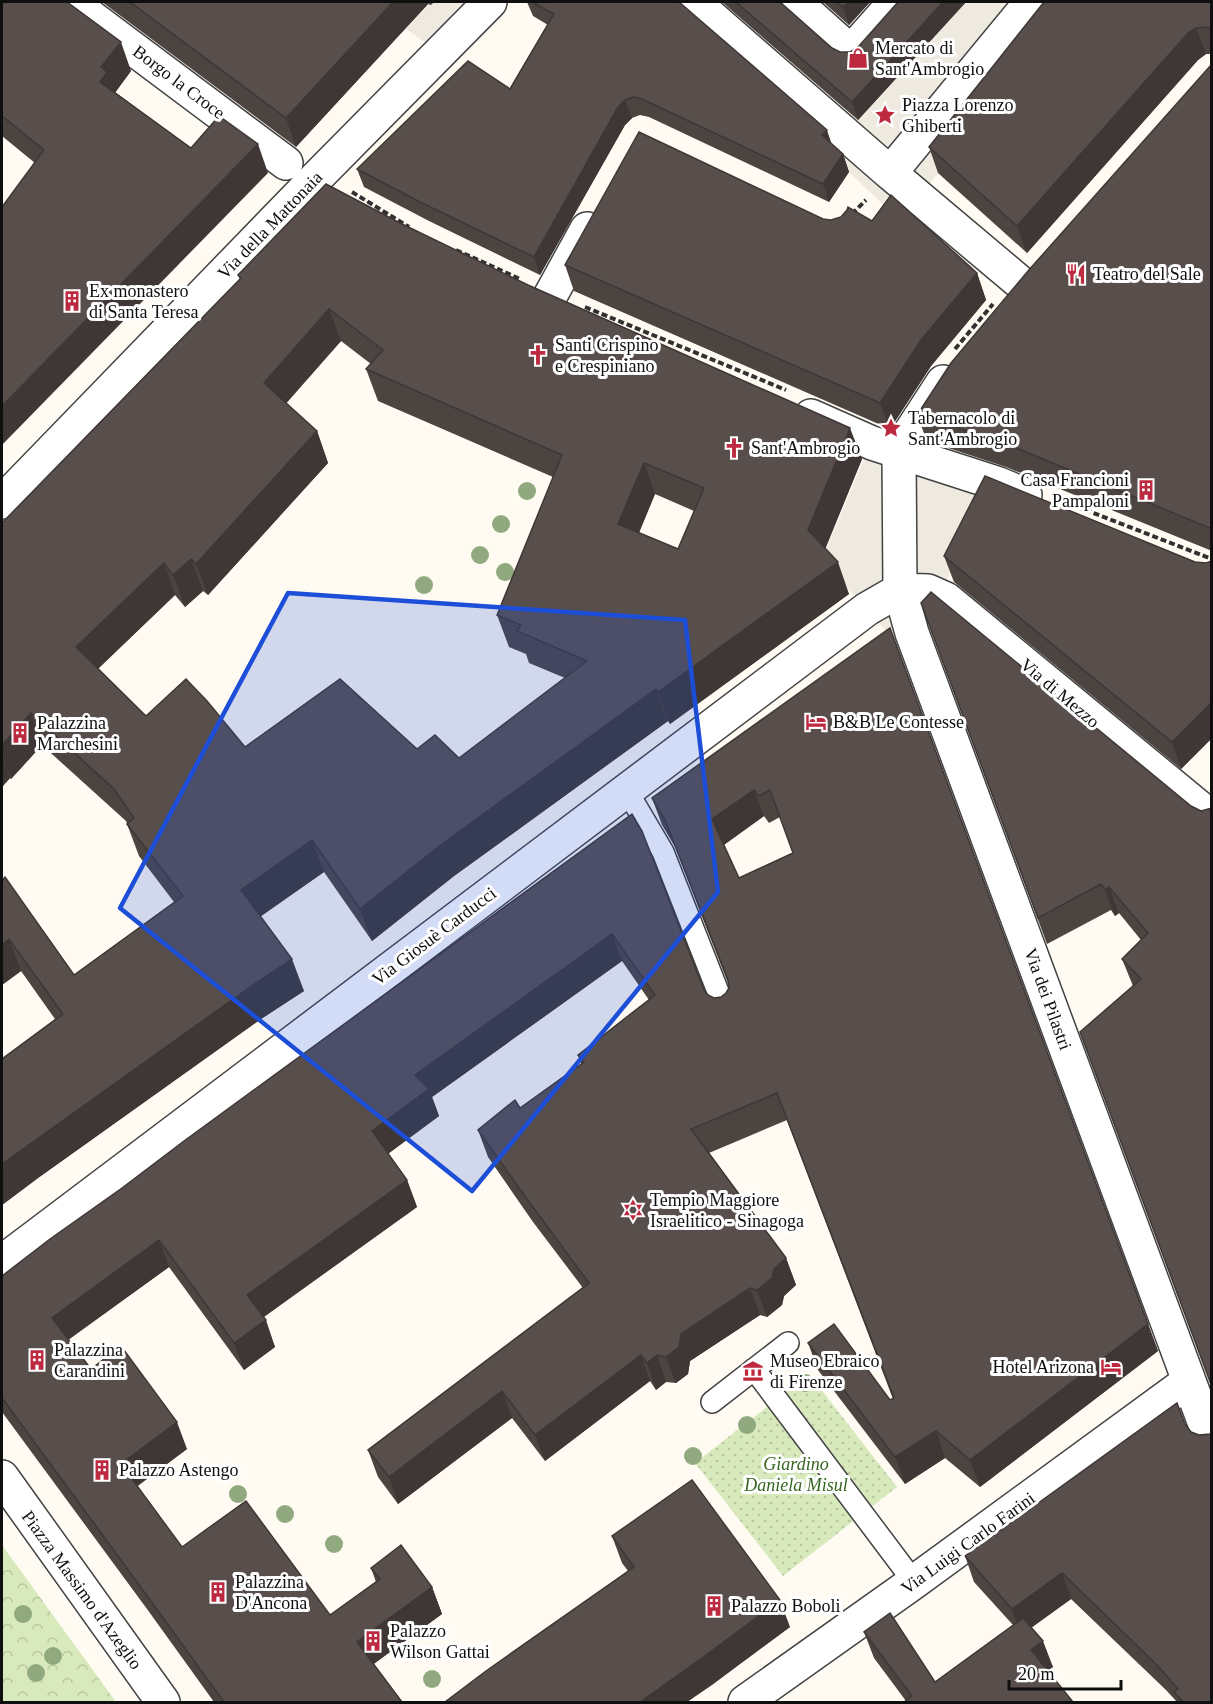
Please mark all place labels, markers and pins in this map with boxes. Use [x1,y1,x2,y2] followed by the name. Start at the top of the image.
[875,38,984,79] place label: Mercato di Sant'Ambrogio
[846,46,870,70] shop icon: Mercato di Sant'Ambrogio
[902,95,1013,136] place label: Piazza Lorenzo Ghiberti
[873,103,897,127] place icon: Piazza Lorenzo Ghiberti
[1064,262,1088,286] restaurant icon: Teatro del Sale
[1093,264,1201,284] place label: Teatro del Sale
[89,281,198,322] place label: Ex monastero di Santa Teresa
[60,289,84,313] building icon: Ex monastero di Santa Teresa
[555,335,659,376] place label: Santi Crispino e Crespiniano
[526,343,550,367] church icon: Santi Crispino e Crespiniano
[908,408,1017,449] place label: Tabernacolo di Sant'Ambrogio
[879,416,903,440] place icon: Tabernacolo di Sant'Ambrogio
[722,436,746,460] church icon: Sant'Ambrogio
[751,438,860,458] place label: Sant'Ambrogio
[1021,470,1129,511] place label: Casa Francioni Pampaloni
[1134,478,1158,502] building icon: Casa Francioni Pampaloni
[804,710,828,734] hotel icon: B&B Le Contesse
[833,712,964,732] place label: B&B Le Contesse
[37,713,118,754] place label: Palazzina Marchesini
[8,721,32,745] building icon: Palazzina Marchesini
[650,1190,804,1231] place label: Tempio Maggiore Israelitico - Sinagoga
[621,1198,645,1222] synagogue icon: Tempio Maggiore Israelitico - Sinagoga
[54,1340,125,1381] place label: Palazzina Carandini
[25,1348,49,1372] building icon: Palazzina Carandini
[770,1351,879,1392] place label: Museo Ebraico di Firenze
[1099,1355,1123,1379] hotel icon: Hotel Arizona
[993,1357,1094,1377] place label: Hotel Arizona
[741,1359,765,1383] museum icon: Museo Ebraico di Firenze
[90,1458,114,1482] building icon: Palazzo Astengo
[119,1460,238,1480] place label: Palazzo Astengo
[235,1572,307,1613] place label: Palazzina D'Ancona
[206,1580,230,1604] building icon: Palazzina D'Ancona
[702,1594,726,1618] building icon: Palazzo Boboli
[731,1596,840,1616] place label: Palazzo Boboli
[390,1621,490,1662] place label: Palazzo Wilson Gattai
[361,1629,385,1653] building icon: Palazzo Wilson Gattai

